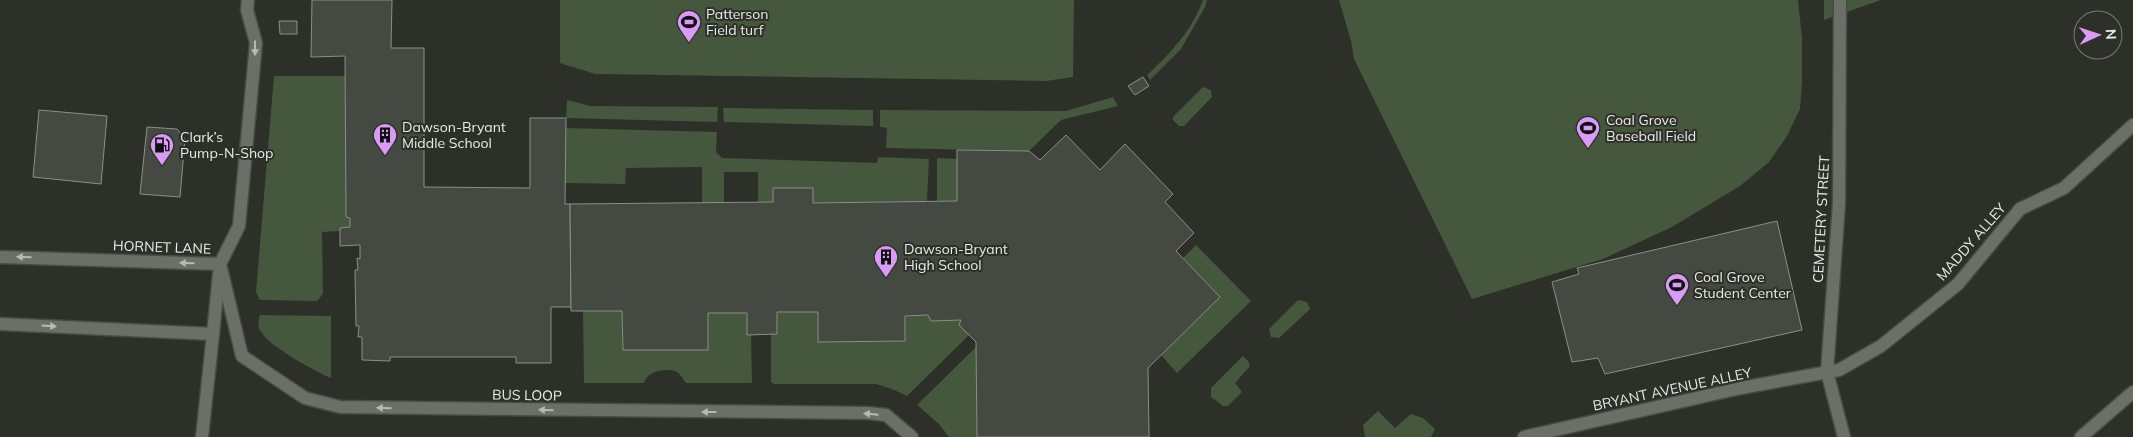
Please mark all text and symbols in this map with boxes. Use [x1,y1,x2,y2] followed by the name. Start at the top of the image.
[706,5,769,39] place label: Patterson Field turf
[676,9,702,43] sports icon: Patterson Field turf
[2073,10,2123,60] north arrow
[2102,29,2120,40] text: N
[251,40,259,56] one-way arrow
[1606,111,1696,145] place label: Coal Grove Baseball Field
[1575,115,1601,149] sports icon: Coal Grove Baseball Field
[402,118,506,152] place label: Dawson-Bryant Middle School
[372,122,398,156] building icon: Dawson-Bryant Middle School
[180,128,274,162] place label: Clark’s Pump-N-Shop
[149,132,175,166] fuel station icon: Clark’s Pump-N-Shop
[1809,154,1833,283] street label: CEMETERY STREET
[1932,199,2010,284] street label: MADDY ALLEY
[113,236,211,258] street label: HORNET LANE
[904,240,1008,274] place label: Dawson-Bryant High School
[873,244,899,278] building icon: Dawson-Bryant High School
[16,253,32,261] one-way arrow
[179,259,195,267] one-way arrow
[1694,268,1792,302] place label: Coal Grove Student Center
[1664,272,1690,306] sports icon: Coal Grove Student Center
[41,323,57,331] one-way arrow
[1591,363,1754,415] street label: BRYANT AVENUE ALLEY
[492,385,562,405] street label: BUS LOOP
[376,404,392,412] one-way arrow
[538,406,554,414] one-way arrow
[701,408,717,416] one-way arrow
[863,410,879,418] one-way arrow

